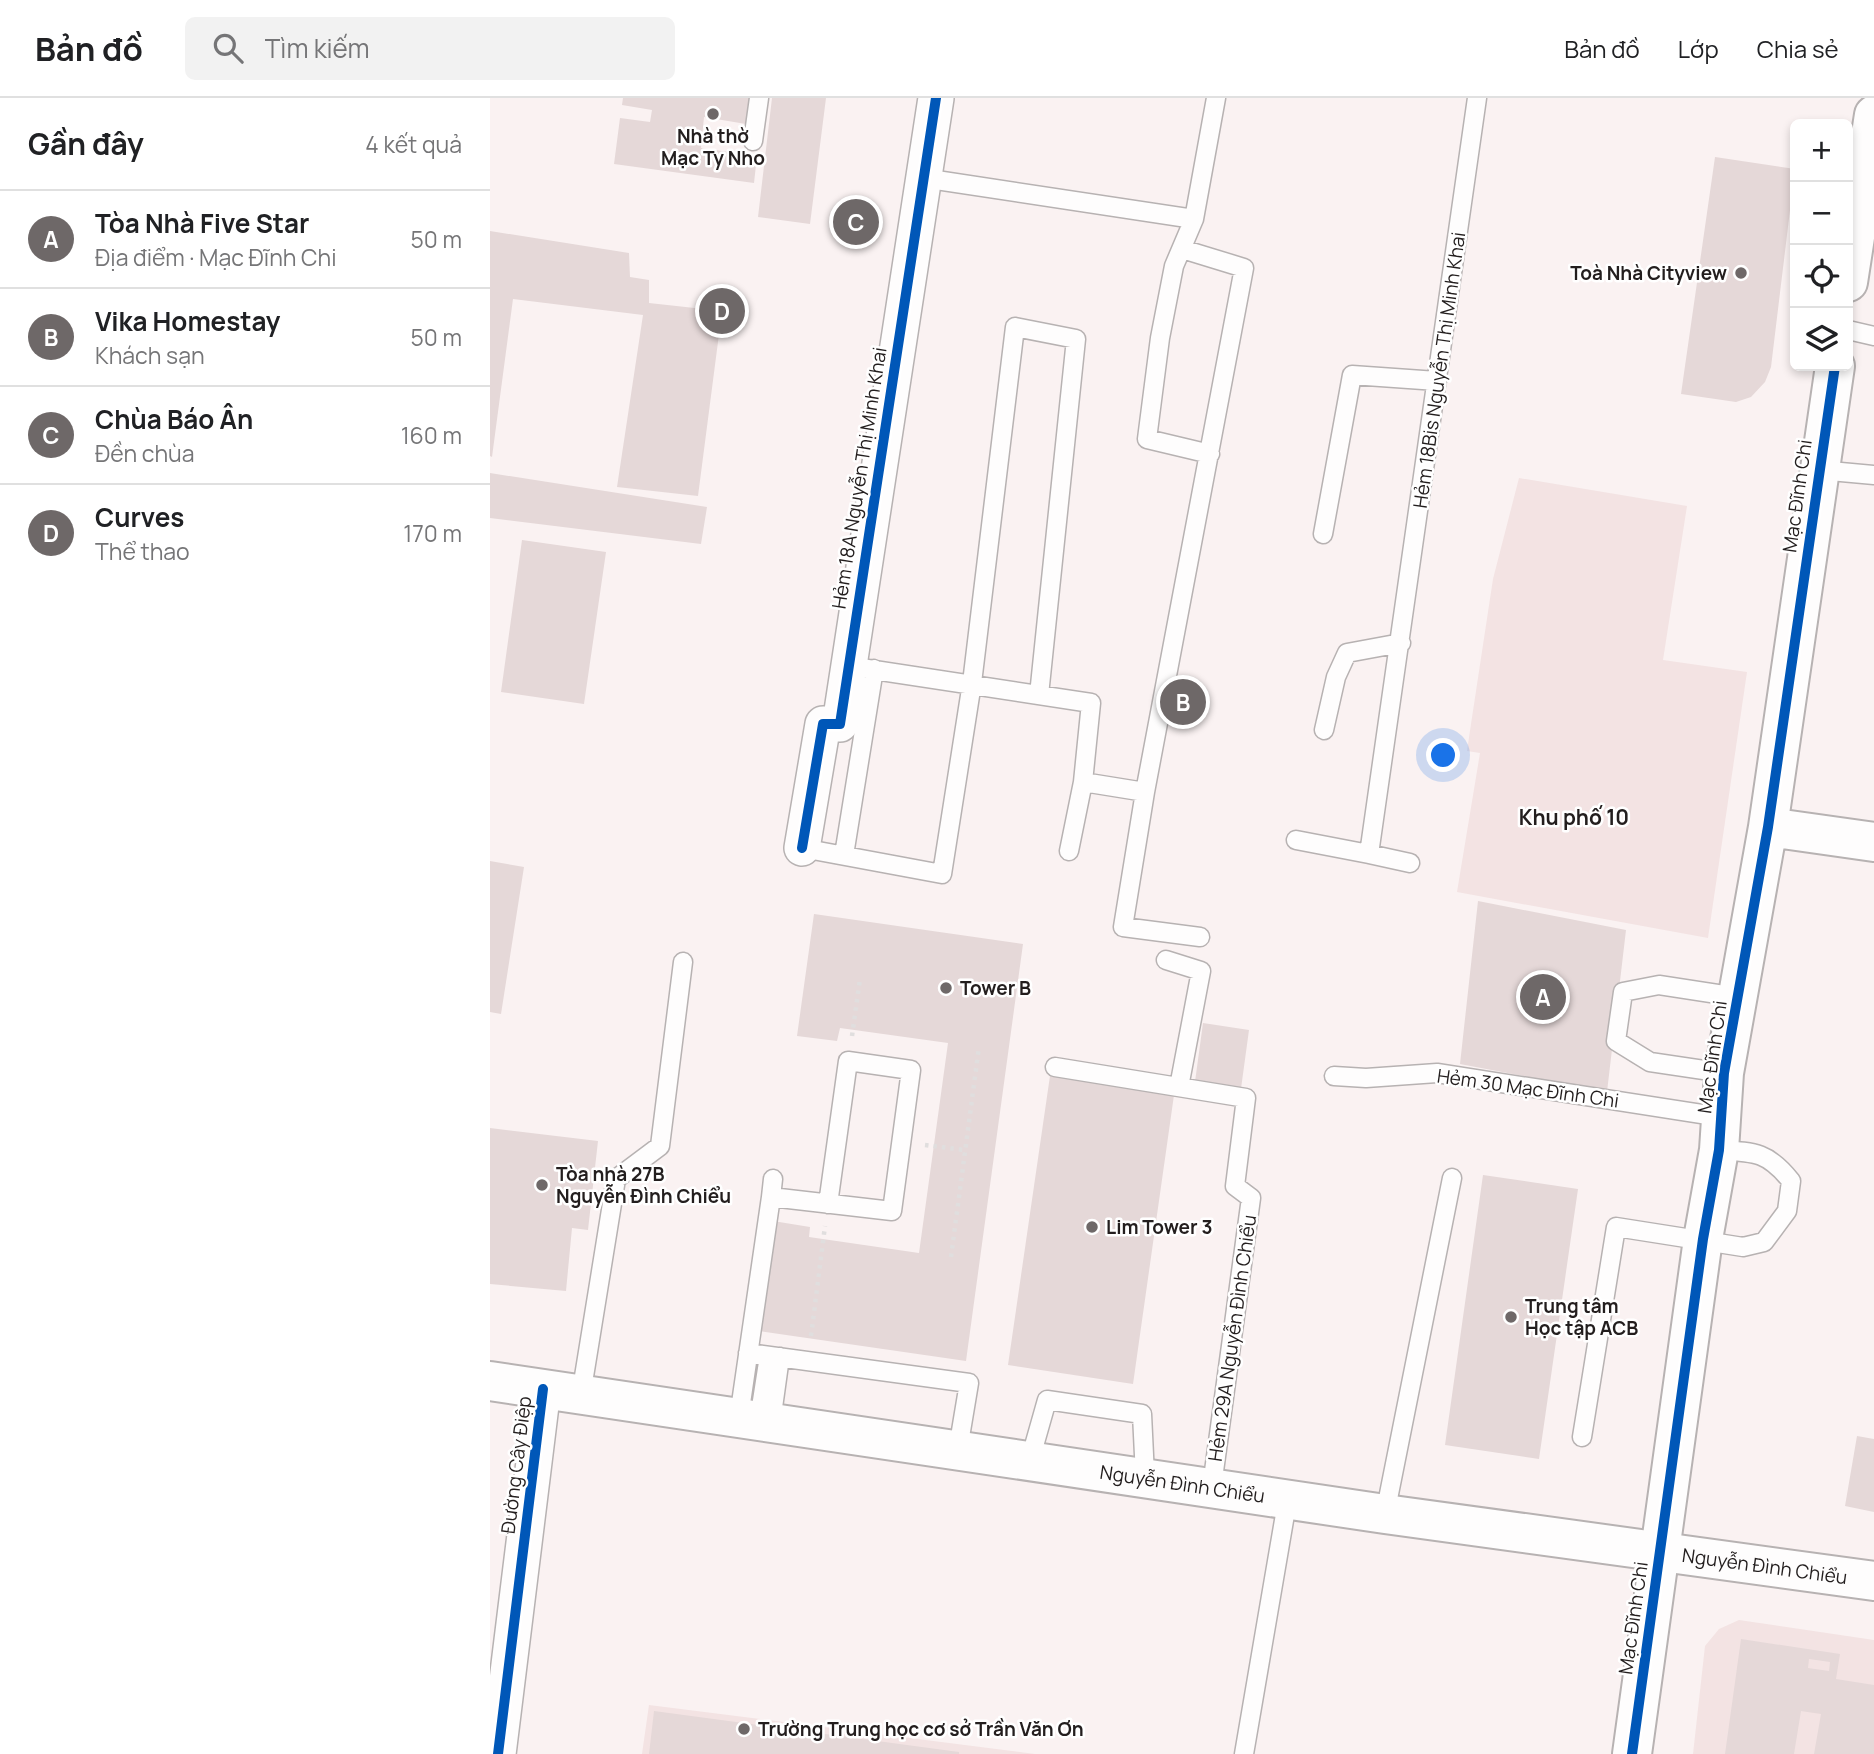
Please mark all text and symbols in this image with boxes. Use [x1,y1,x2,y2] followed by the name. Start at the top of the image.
[185,17,675,80] search box
[35,26,143,71] text: Bản đồ
[209,29,247,67] icon: search
[265,30,369,66] text: Tìm kiếm
[1564,32,1640,65] text: Bản đồ
[1678,32,1719,65] text: Lớp
[1757,32,1839,65] text: Chia sẻ
[705,106,721,122] marker: Nhà thờ Mạc Ty Nho
[1790,119,1853,371] map controls
[1790,119,1853,182] button: +
[28,123,144,164] text: Gần đây
[661,123,765,171] place label: Nhà thờ Mạc Ty Nho
[365,128,462,160] text: 4 kết quả
[1790,182,1853,245] button: −
[833,196,879,248] pin: C
[95,205,309,241] text: Tòa Nhà Five Star
[43,223,59,255] text: A
[411,223,462,255] text: 50 m
[1407,230,1471,510] street label: Hẻm 18Bis Nguyễn Thị Minh Khai
[95,241,337,273] text: Địa điểm · Mạc Đĩnh Chi
[1790,245,1853,308] button: locate
[1570,260,1727,286] place label: Toà Nhà Cityview
[1733,265,1749,281] marker: Toà Nhà Cityview
[699,285,745,337] pin: D
[95,303,280,339] text: Vika Homestay
[1790,308,1853,371] button: layers
[44,321,58,353] text: B
[411,321,462,353] text: 50 m
[95,339,205,371] text: Khách sạn
[825,345,893,611] street label: Hẻm 18A Nguyễn Thị Minh Khai
[95,401,253,437] text: Chùa Báo Ân
[43,419,60,451] text: C
[401,419,462,451] text: 160 m
[95,437,195,469] text: Đền chùa
[1776,438,1818,554] street label: Mạc Đĩnh Chi
[95,499,184,535] text: Curves
[43,517,59,549] text: D
[403,517,462,549] text: 170 m
[95,535,190,567] text: Thể thao
[1160,676,1206,728] pin: B
[1426,738,1460,772] your location
[1519,803,1629,831] district label: Khu phố 10
[1520,971,1566,1023] pin: A
[960,975,1031,1001] place label: Tower B
[938,980,954,996] marker: Tower B
[1691,999,1733,1115] street label: Mạc Đĩnh Chi
[1435,1062,1621,1114] street label: Hẻm 30 Mạc Đĩnh Chi
[556,1161,731,1209] place label: Tòa nhà 27B Nguyễn Đình Chiểu
[534,1177,550,1193] marker: Tòa nhà 27B Nguyễn Đình Chiểu
[1202,1213,1262,1463] street label: Hẻm 29A Nguyễn Đình Chiểu
[1106,1214,1212,1240] place label: Lim Tower 3
[1084,1219,1100,1235] marker: Lim Tower 3
[1525,1293,1638,1341] place label: Trung tâm Học tập ACB
[1503,1309,1519,1325] marker: Trung tâm Học tập ACB
[495,1395,537,1535] street label: Đường Cây Điệp
[1098,1459,1267,1509] street label: Nguyễn Đình Chiểu
[1680,1542,1849,1590] street label: Nguyễn Đình Chiểu
[1612,1560,1654,1676] street label: Mạc Đĩnh Chi
[758,1716,1084,1742] place label: Trường Trung học cơ sở Trần Văn Ơn
[736,1721,752,1737] marker: Trường Trung học cơ sở Trần Văn Ơn

